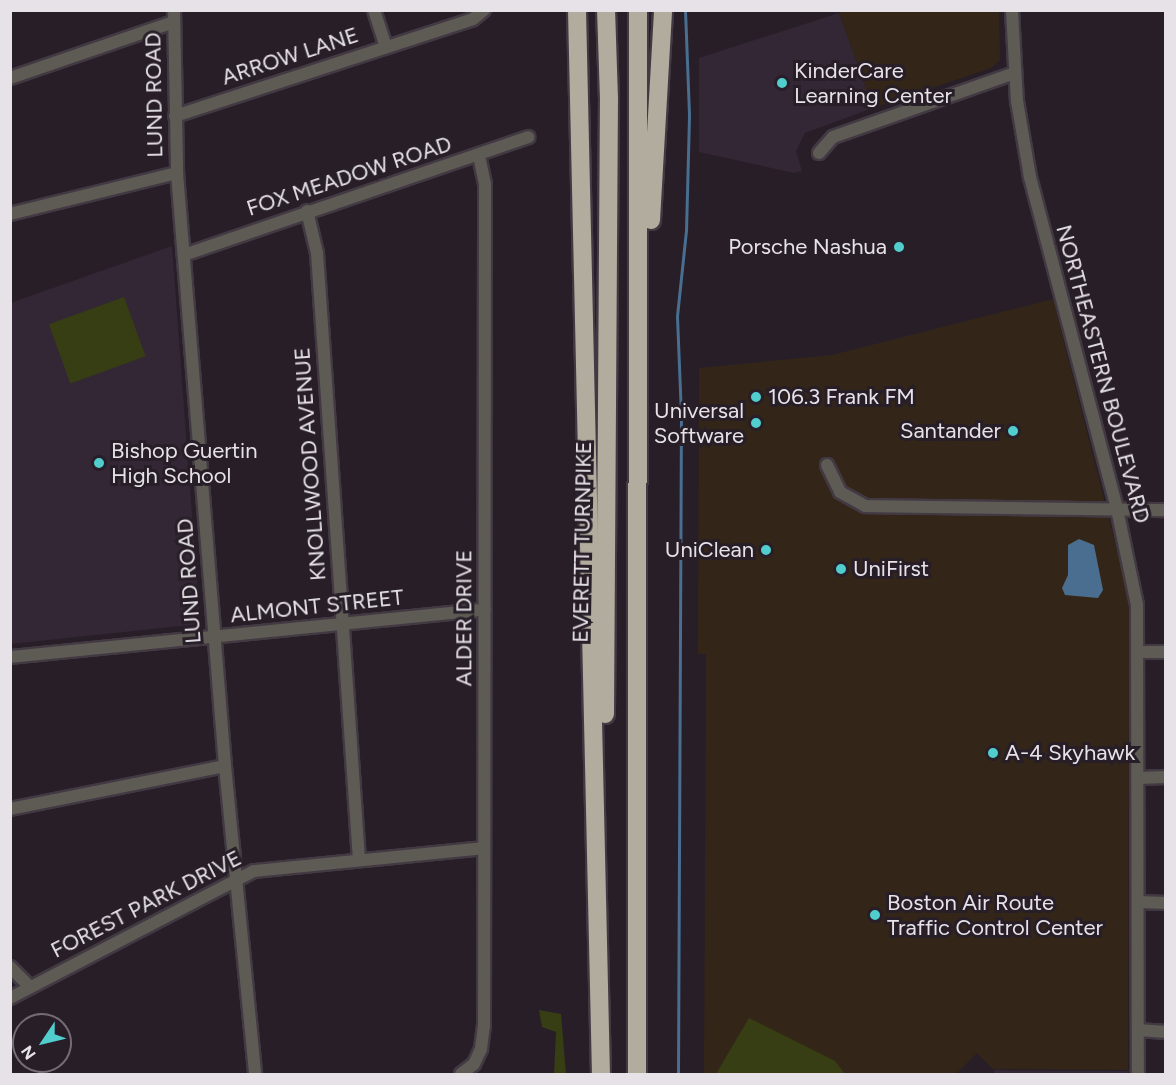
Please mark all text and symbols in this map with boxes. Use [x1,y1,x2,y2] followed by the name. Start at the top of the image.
[218,21,362,91] street label: ARROW LANE
[140,32,168,158] street label: LUND ROAD
[794,57,952,108] place label: KinderCare Learning Center
[775,76,789,90] marker: KinderCare Learning Center
[243,130,455,222] street label: FOX MEADOW ROAD
[1050,222,1156,526] street label: NORTHEASTERN BOULEVARD
[728,234,887,260] place label: Porsche Nashua
[892,240,906,254] marker: Porsche Nashua
[289,346,331,582] street label: KNOLLWOOD AVENUE
[768,384,915,410] place label: 106.3 Frank FM
[749,390,763,404] marker: 106.3 Frank FM
[654,397,744,448] place label: Universal Software
[749,416,763,430] marker: Universal Software
[900,418,1001,444] place label: Santander
[1006,424,1020,438] marker: Santander
[111,437,257,488] place label: Bishop Guertin High School
[567,441,597,643] street label: EVERETT TURNPIKE
[92,456,106,470] marker: Bishop Guertin High School
[171,517,207,645] street label: LUND ROAD
[665,537,754,563] place label: UniClean
[759,543,773,557] marker: UniClean
[451,550,477,686] street label: ALDER DRIVE
[853,556,929,582] place label: UniFirst
[834,562,848,576] marker: UniFirst
[229,584,405,628] street label: ALMONT STREET
[1005,740,1135,766] place label: A-4 Skyhawk
[986,746,1000,760] marker: A-4 Skyhawk
[46,845,246,963] street label: FOREST PARK DRIVE
[887,889,1103,940] place label: Boston Air Route Traffic Control Center
[868,908,882,922] marker: Boston Air Route Traffic Control Center
[12,1013,72,1073] north arrow
[17,1042,40,1063] text: N

